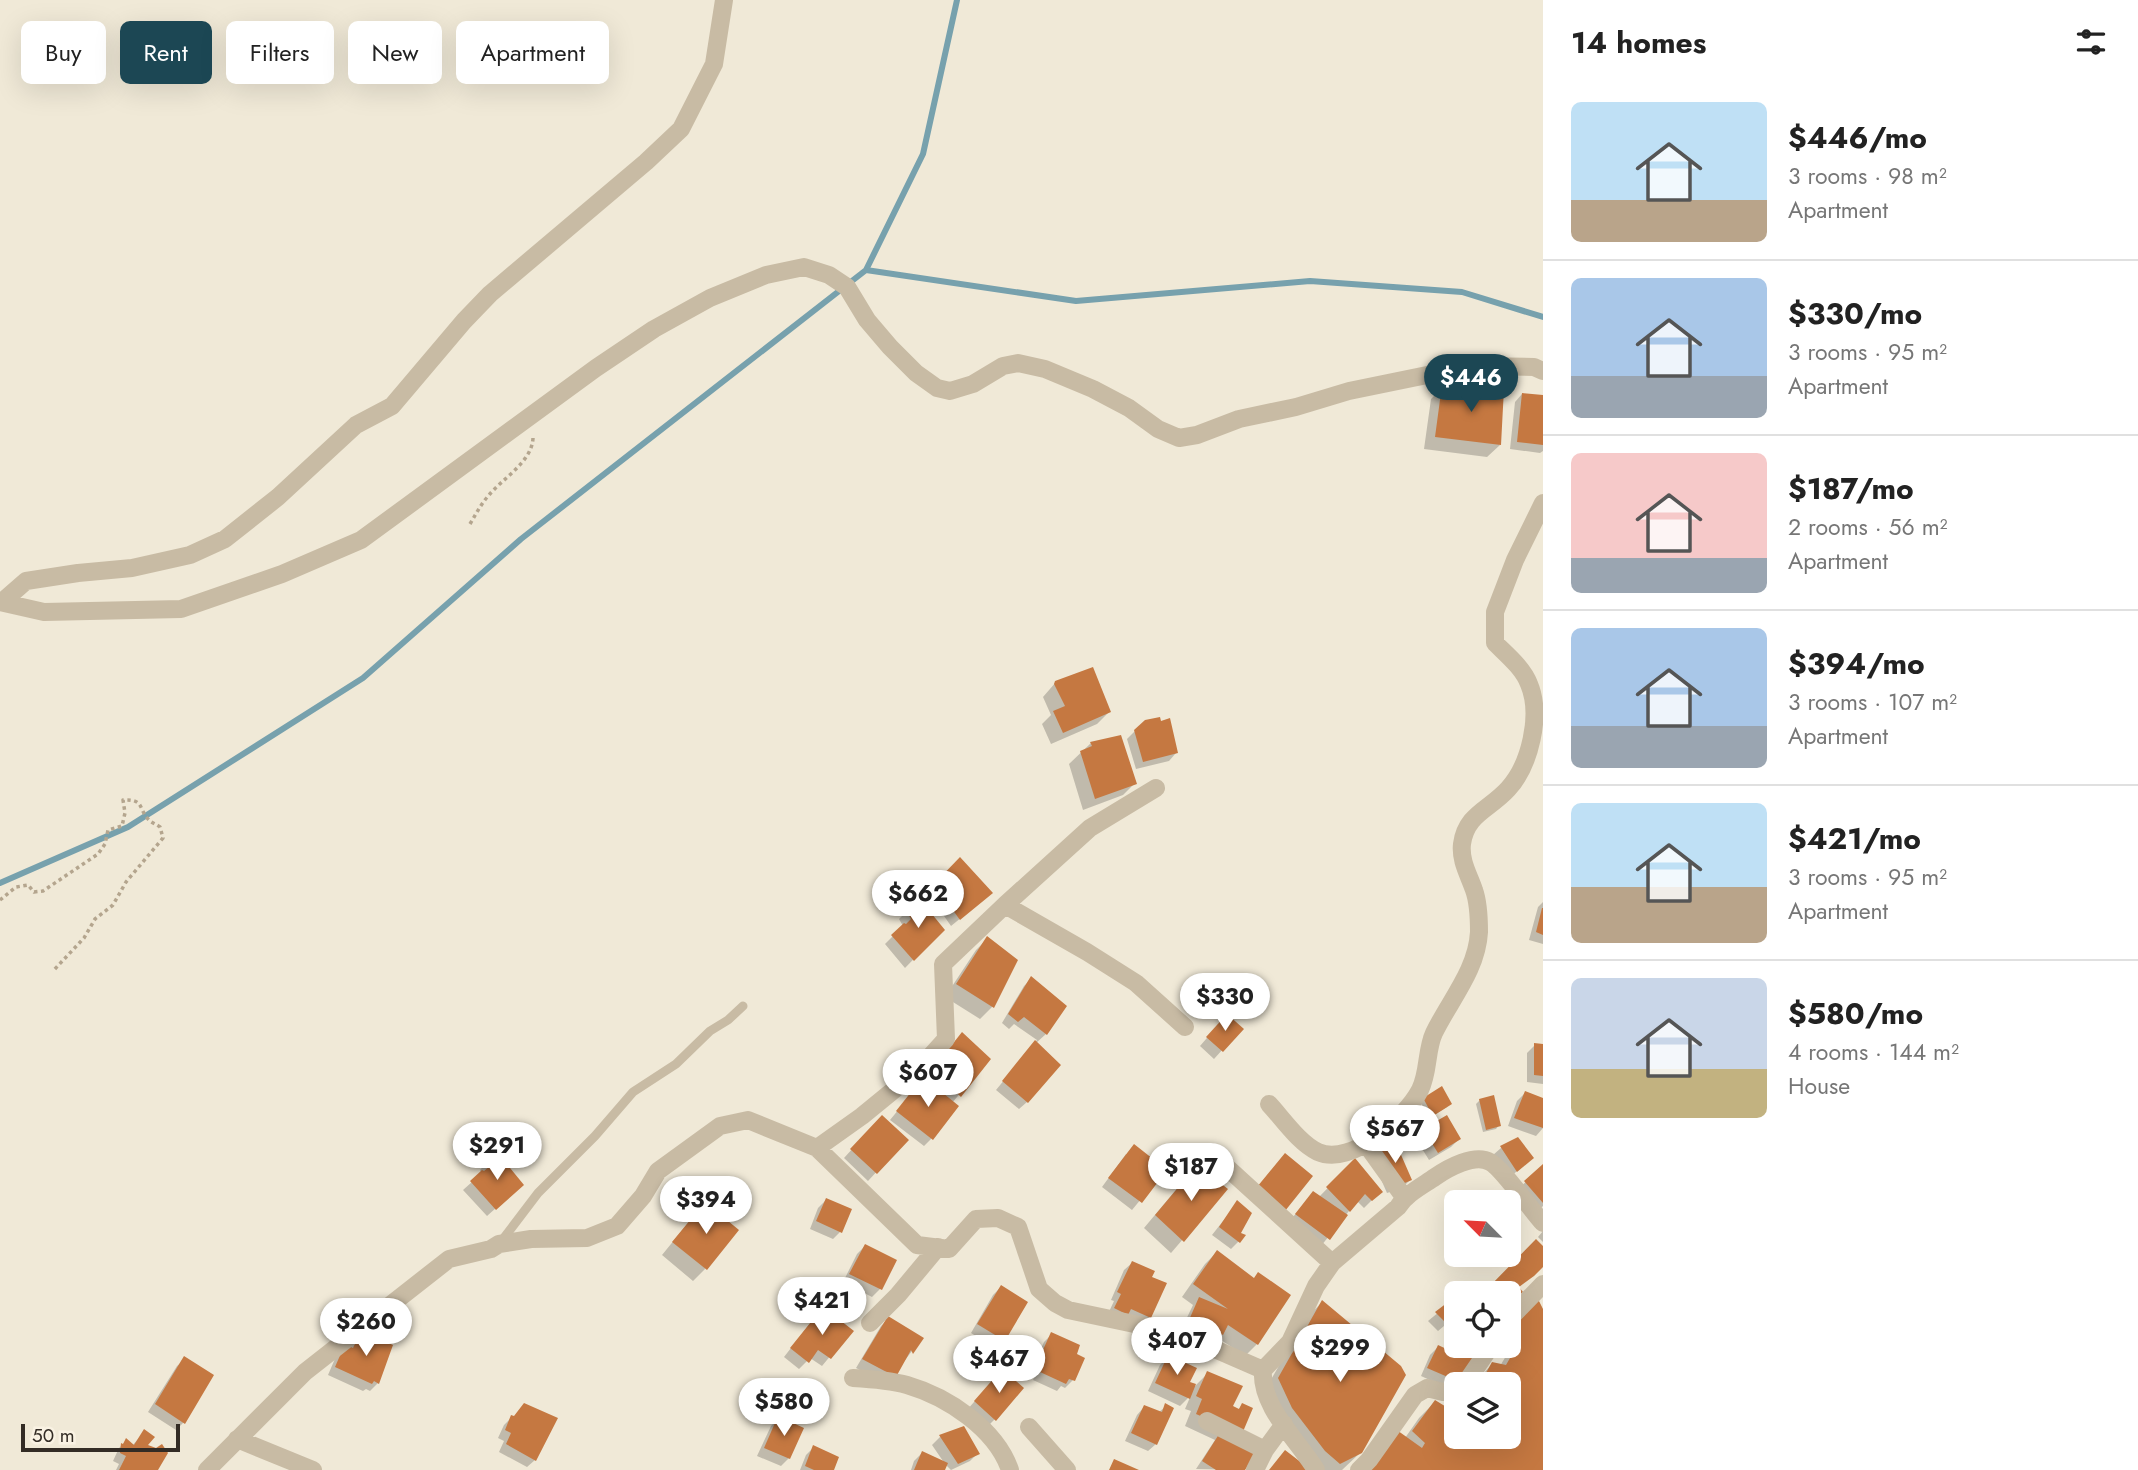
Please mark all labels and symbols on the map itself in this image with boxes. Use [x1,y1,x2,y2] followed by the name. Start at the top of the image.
[1430,354,1512,414] pin: $446
[877,870,959,930] pin: $662
[1184,974,1266,1033] pin: $330
[887,1050,969,1109] pin: $607
[1354,1106,1436,1165] pin: $567
[456,1122,538,1182] pin: $291
[1150,1144,1232,1203] pin: $187
[665,1176,747,1236] pin: $394
[1444,1190,1521,1267] north arrow
[781,1278,863,1337] pin: $421
[325,1298,407,1358] pin: $260
[1136,1318,1218,1377] pin: $407
[1299,1324,1381,1384] pin: $299
[958,1336,1040,1395] pin: $467
[743,1378,825,1438] pin: $580
[21,1421,180,1453] scale bar

